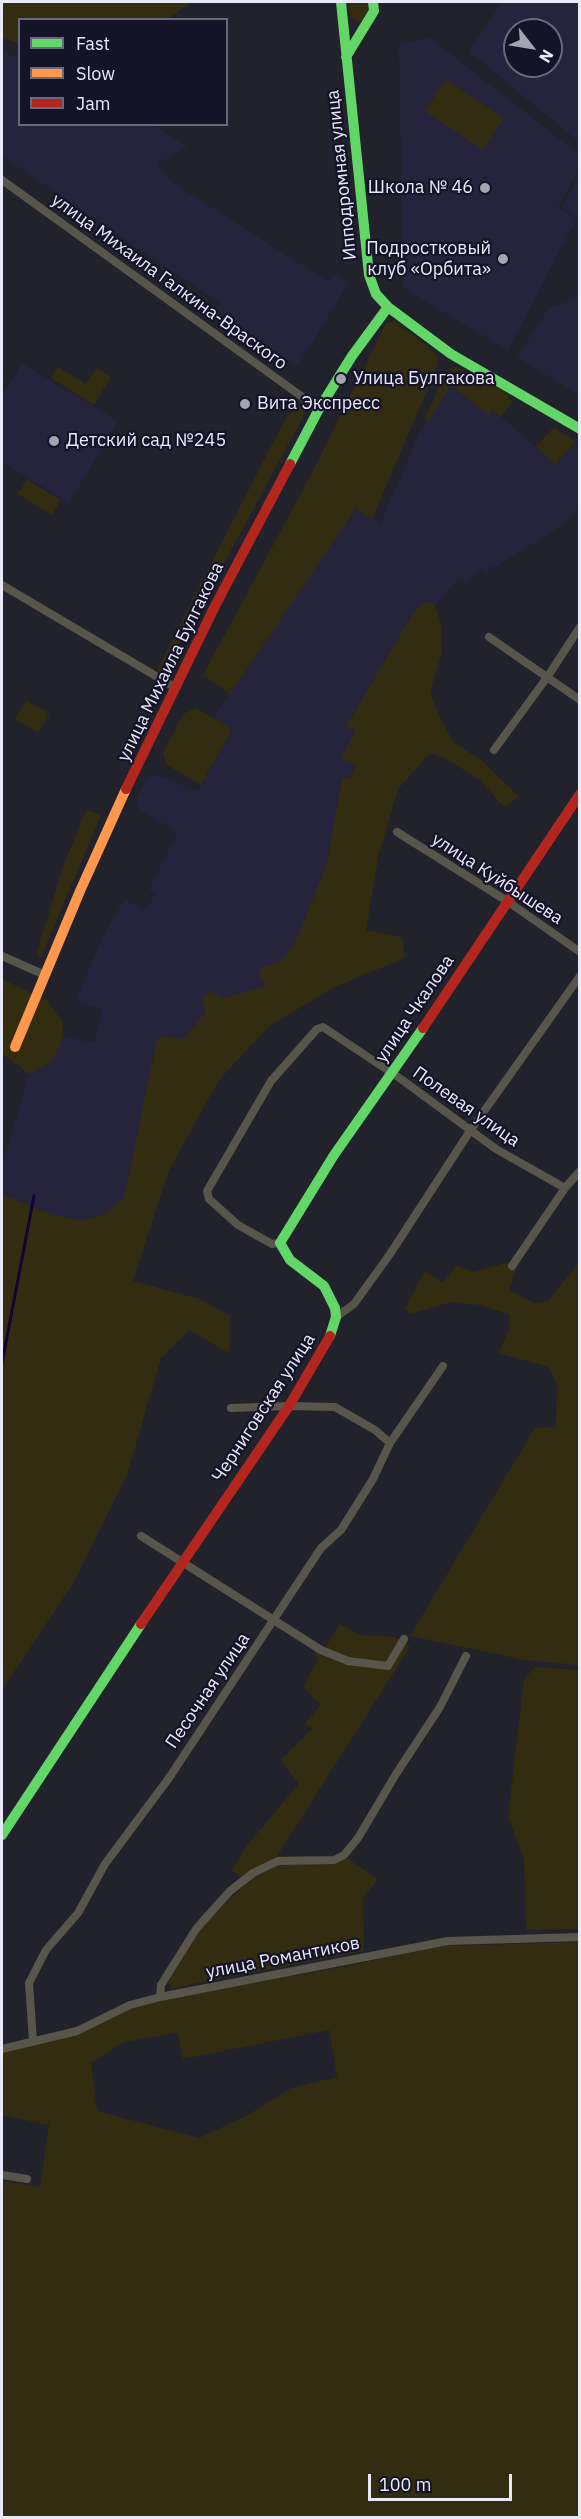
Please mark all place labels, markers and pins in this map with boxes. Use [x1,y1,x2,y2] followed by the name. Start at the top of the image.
[368,177,473,199] place label: Школа № 46
[478,181,492,195] marker: Школа № 46
[366,238,491,280] place label: Подростковый клуб «Орбита»
[496,252,510,266] marker: Подростковый клуб «Орбита»
[353,368,495,390] place label: Улица Булгакова
[334,372,348,386] marker: Улица Булгакова
[257,393,380,415] place label: Вита Экспресс
[238,397,252,411] marker: Вита Экспресс
[66,430,226,452] place label: Детский сад №245
[47,434,61,448] marker: Детский сад №245

